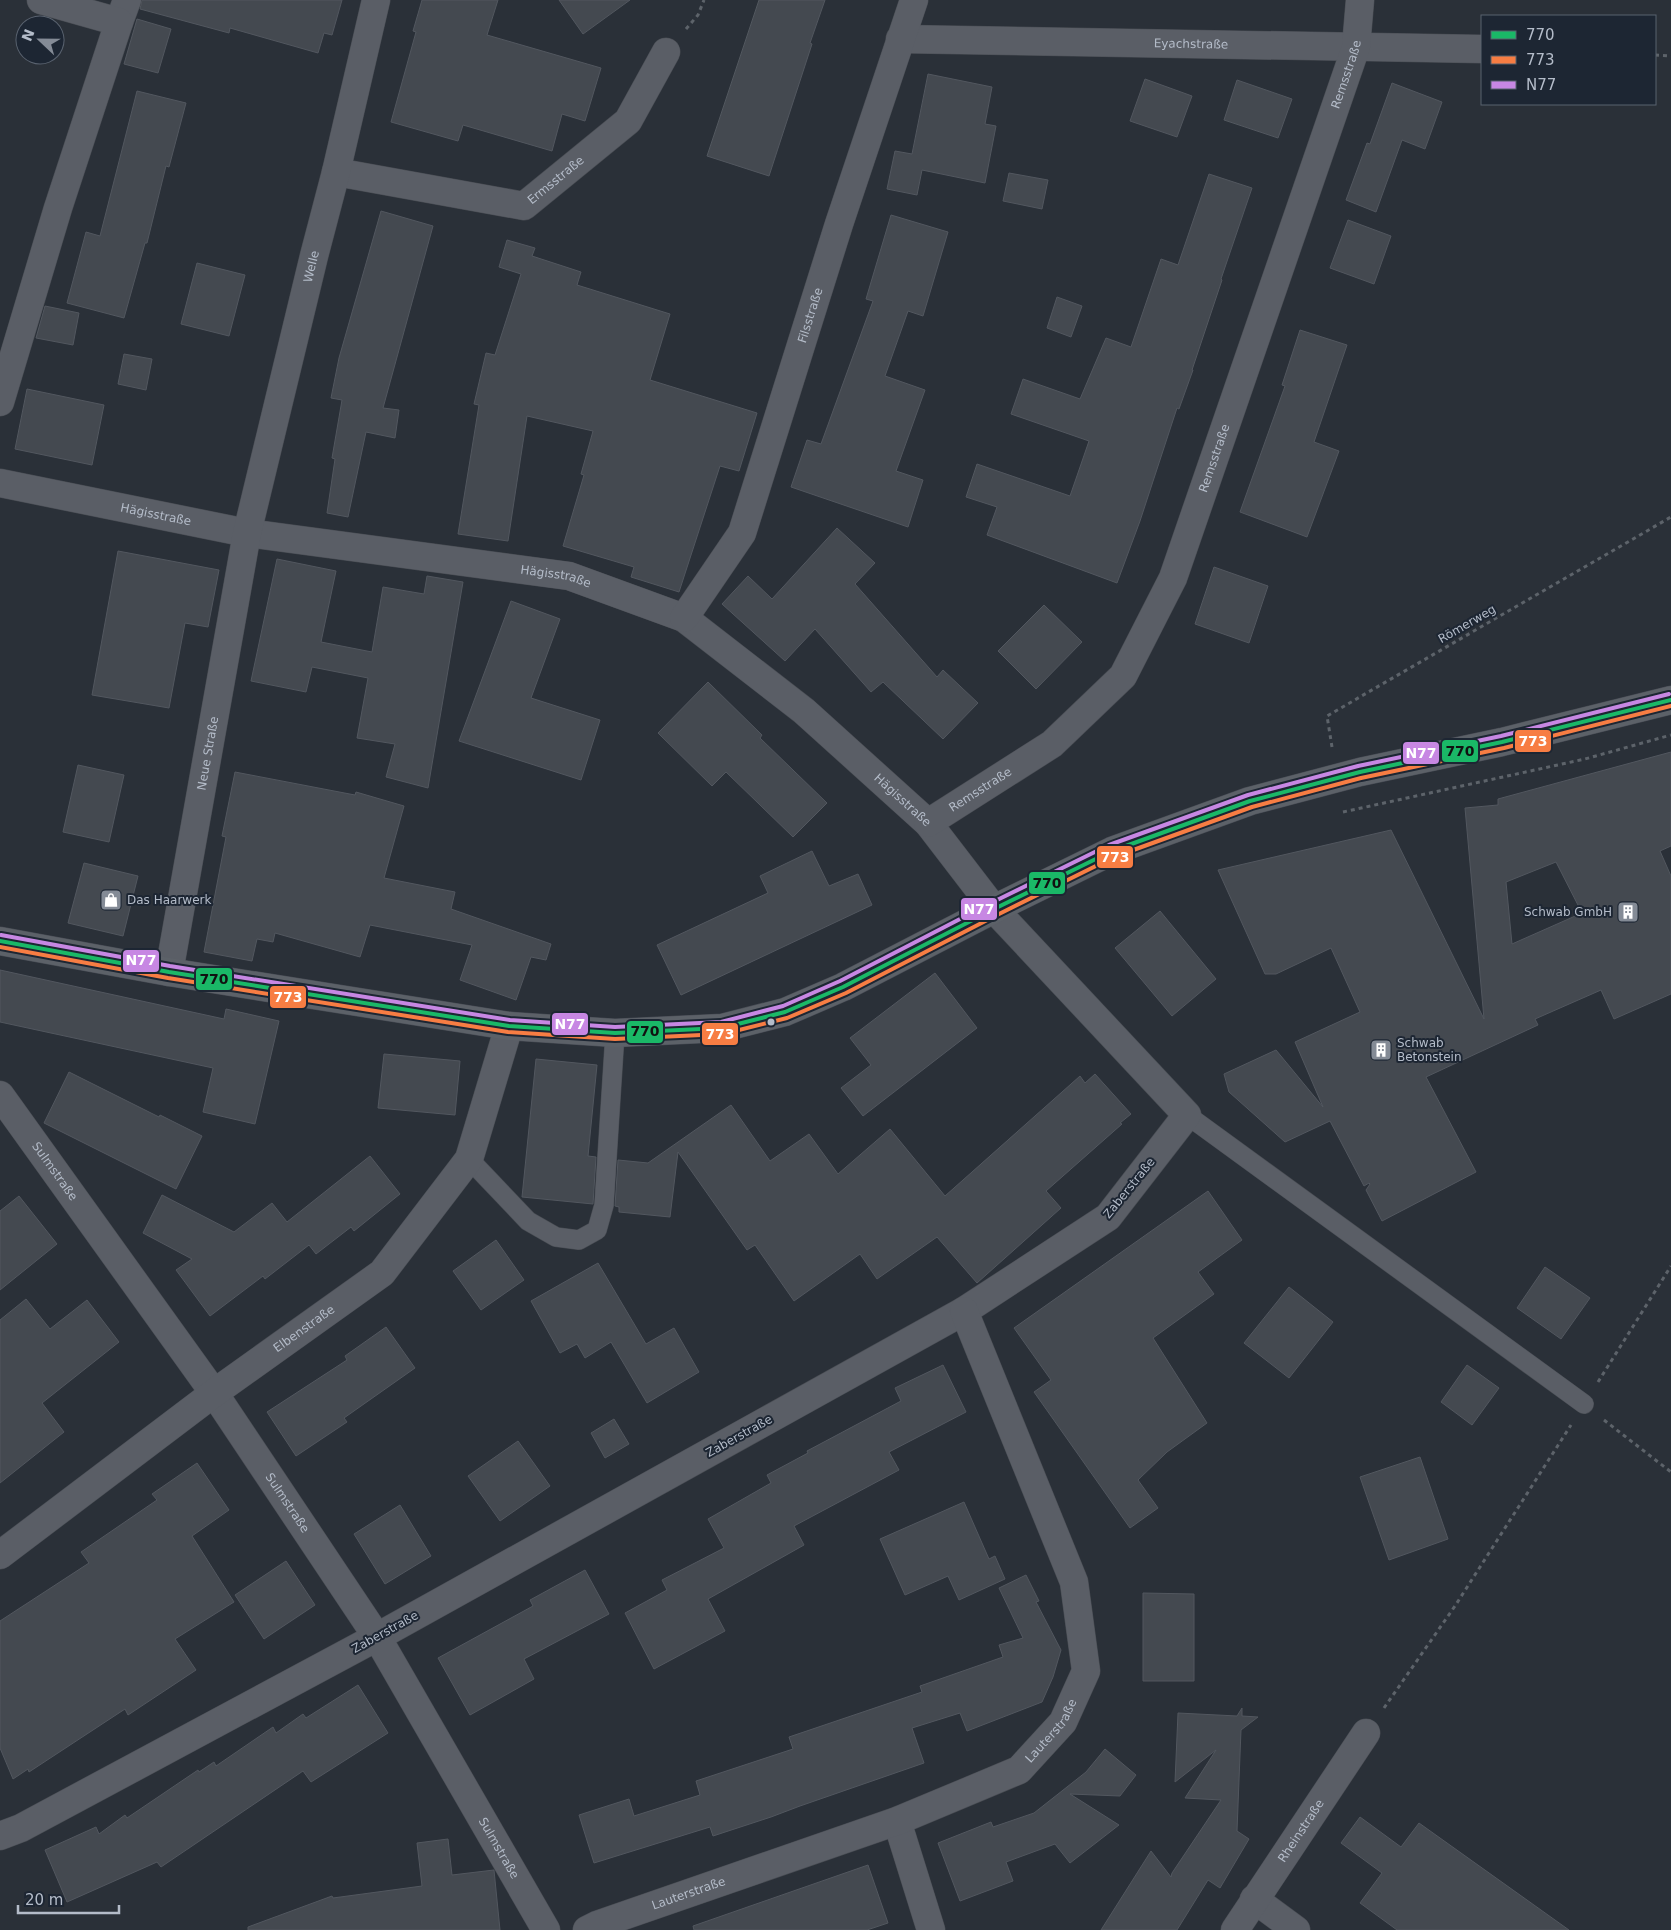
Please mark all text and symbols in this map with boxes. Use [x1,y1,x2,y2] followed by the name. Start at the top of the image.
[15,15,65,65] north arrow
[1481,15,1656,105] legend
[1526,26,1555,44] text: 770
[18,27,38,44] text: N
[1154,36,1228,52] street label: Eyachstraße
[1328,40,1364,110] street label: Remsstraße
[1526,51,1555,69] text: 773
[1526,76,1556,94] text: N77
[525,153,587,207] street label: Ermsstraße
[301,249,322,284] street label: Welle
[795,286,826,345] street label: Filsstraße
[1196,422,1233,494] street label: Remsstraße
[119,501,192,529] street label: Hägisstraße
[520,563,593,590] street label: Hägisstraße
[1436,602,1498,646] street label: Römerweg
[194,715,221,791] street label: Neue Straße
[1514,729,1552,753] line badge: 773
[1518,733,1548,749] text: 773
[1441,739,1479,763] line badge: 770
[1402,741,1440,765] line badge: N77
[1445,743,1475,759] text: 770
[1405,745,1437,761] text: N77
[946,765,1014,815] street label: Remsstraße
[871,771,934,829] street label: Hägisstraße
[1096,845,1134,869] line badge: 773
[1100,849,1130,865] text: 773
[1028,871,1066,895] line badge: 770
[1032,875,1062,891] text: 770
[99,888,123,912] shop icon: Das Haarwerk
[127,893,211,907] place label: Das Haarwerk
[960,897,998,921] line badge: N77
[1616,900,1640,924] building icon: Schwab GmbH
[963,901,995,917] text: N77
[1524,905,1612,919] place label: Schwab GmbH
[122,949,160,973] line badge: N77
[125,952,157,968] text: N77
[195,967,233,991] line badge: 770
[199,971,229,987] text: 770
[269,985,307,1009] line badge: 773
[273,989,303,1005] text: 773
[551,1012,589,1036] line badge: N77
[554,1016,586,1032] text: N77
[766,1017,776,1027] unlabelled marker
[626,1020,664,1044] line badge: 770
[701,1022,739,1046] line badge: 773
[630,1023,660,1039] text: 770
[705,1026,735,1042] text: 773
[1397,1036,1462,1064] place label: Schwab Betonstein
[1369,1038,1393,1062] building icon: Schwab Betonstein
[29,1139,80,1203] street label: Sulmstraße
[1100,1155,1158,1221] street label: Zaberstraße
[271,1302,337,1355] street label: Elbenstraße
[703,1412,775,1460] street label: Zaberstraße
[263,1470,312,1535] street label: Sulmstraße
[349,1608,421,1656] street label: Zaberstraße
[1022,1697,1079,1765] street label: Lauterstraße
[1275,1797,1327,1865] street label: Rheinstraße
[476,1815,522,1881] street label: Sulmstraße
[650,1874,727,1913] street label: Lauterstraße
[18,1882,119,1914] scale bar
[25,1891,63,1909] text: 20 m

